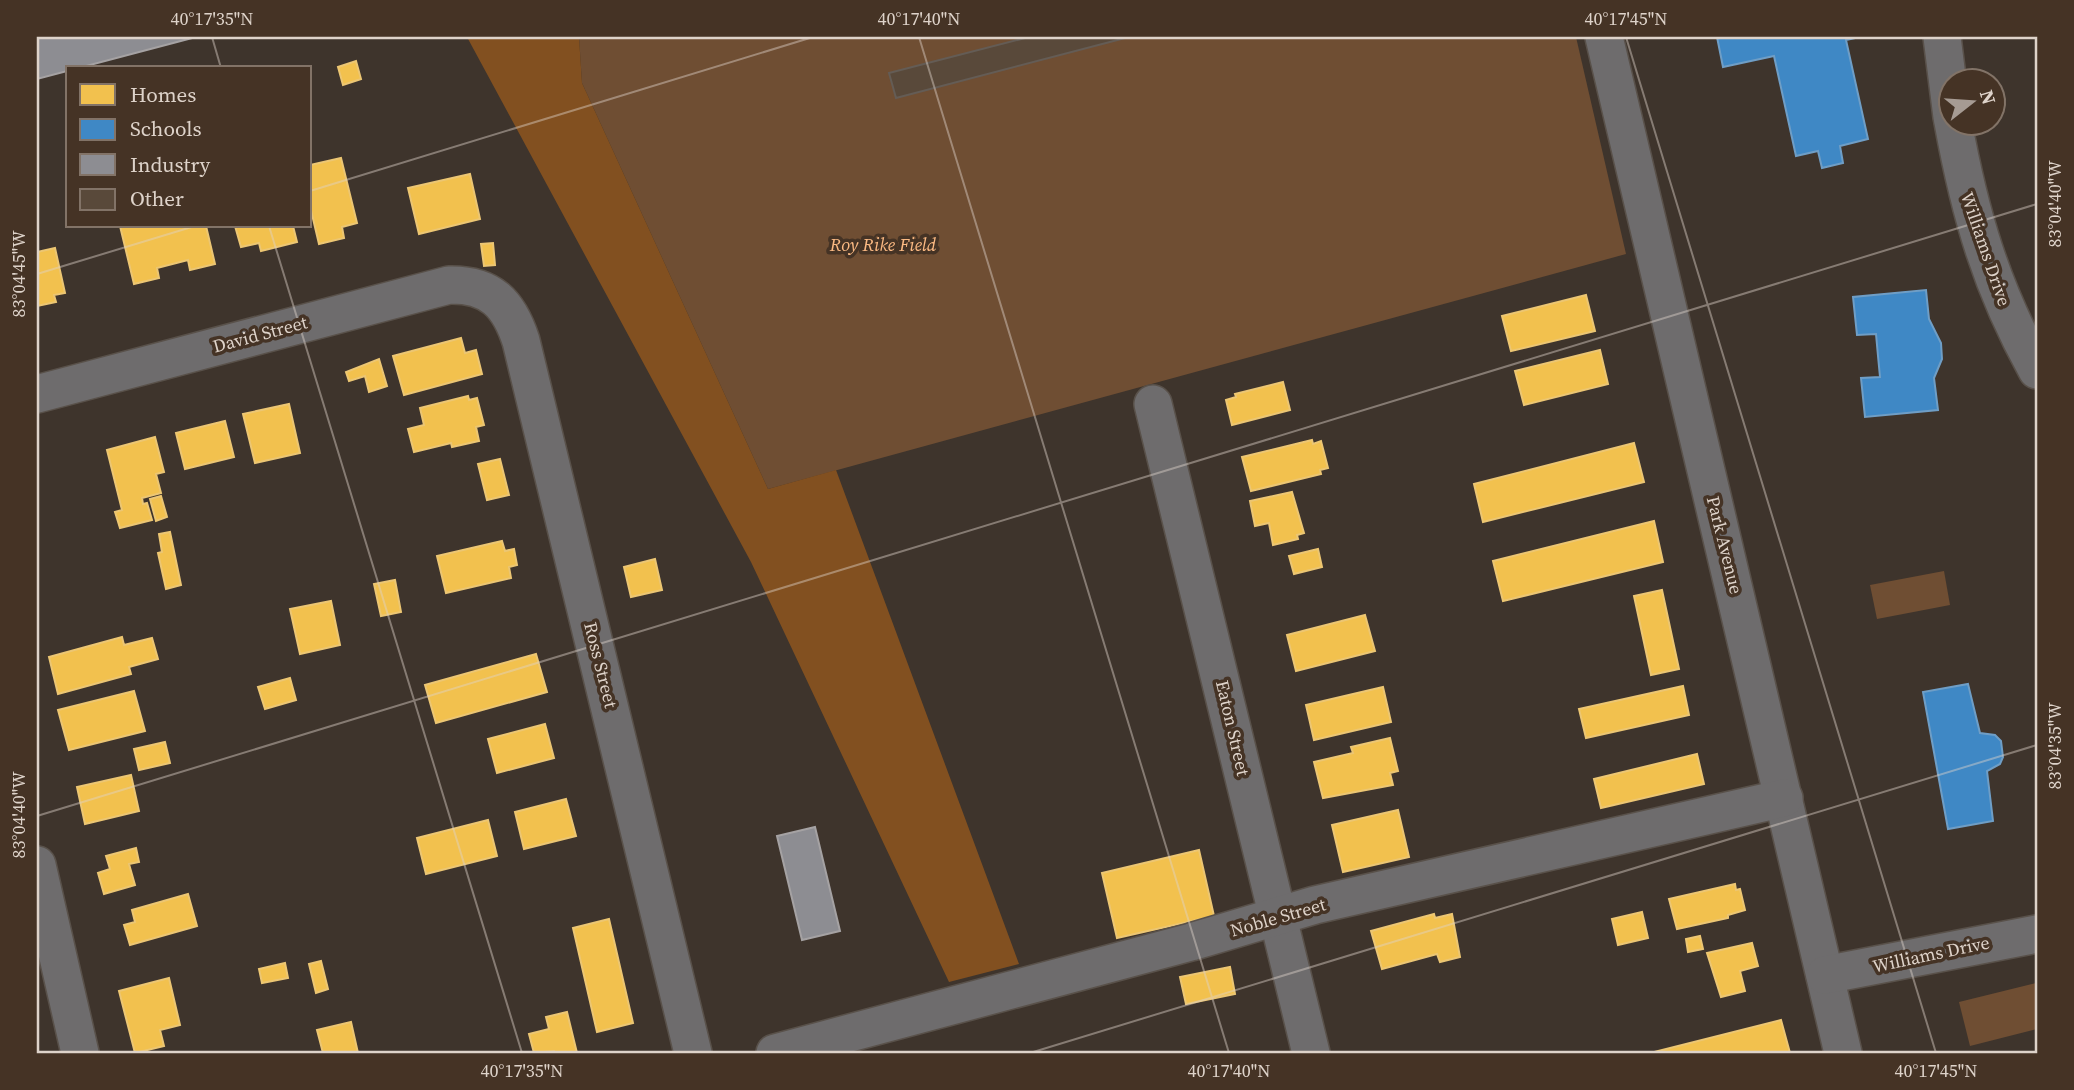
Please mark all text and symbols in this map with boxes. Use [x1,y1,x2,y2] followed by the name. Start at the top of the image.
[171,6,253,31] text: 40°17'35"N
[878,6,960,31] text: 40°17'40"N
[1585,6,1667,31] text: 40°17'45"N
[66,66,312,228] legend
[1938,66,2008,136] north arrow
[130,80,196,109] text: Homes
[1974,87,2003,108] text: N
[130,114,202,143] text: Schools
[130,150,210,179] text: Industry
[2042,160,2067,247] text: 83°04'40"W
[130,184,184,213] text: Other
[1955,189,2017,309] street label: Williams Drive
[6,230,31,317] text: 83°04'45"W
[829,232,937,257] park label: Roy Rike Field
[210,309,310,359] street label: David Street
[1701,493,1749,597] street label: Park Avenue
[578,619,624,711] street label: Ross Street
[1210,678,1256,778] street label: Eaton Street
[2042,702,2067,789] text: 83°04'35"W
[6,771,31,858] text: 83°04'40"W
[1227,891,1329,943] street label: Noble Street
[1870,929,1992,979] street label: Williams Drive
[481,1058,563,1083] text: 40°17'35"N
[1188,1058,1270,1083] text: 40°17'40"N
[1895,1058,1977,1083] text: 40°17'45"N

